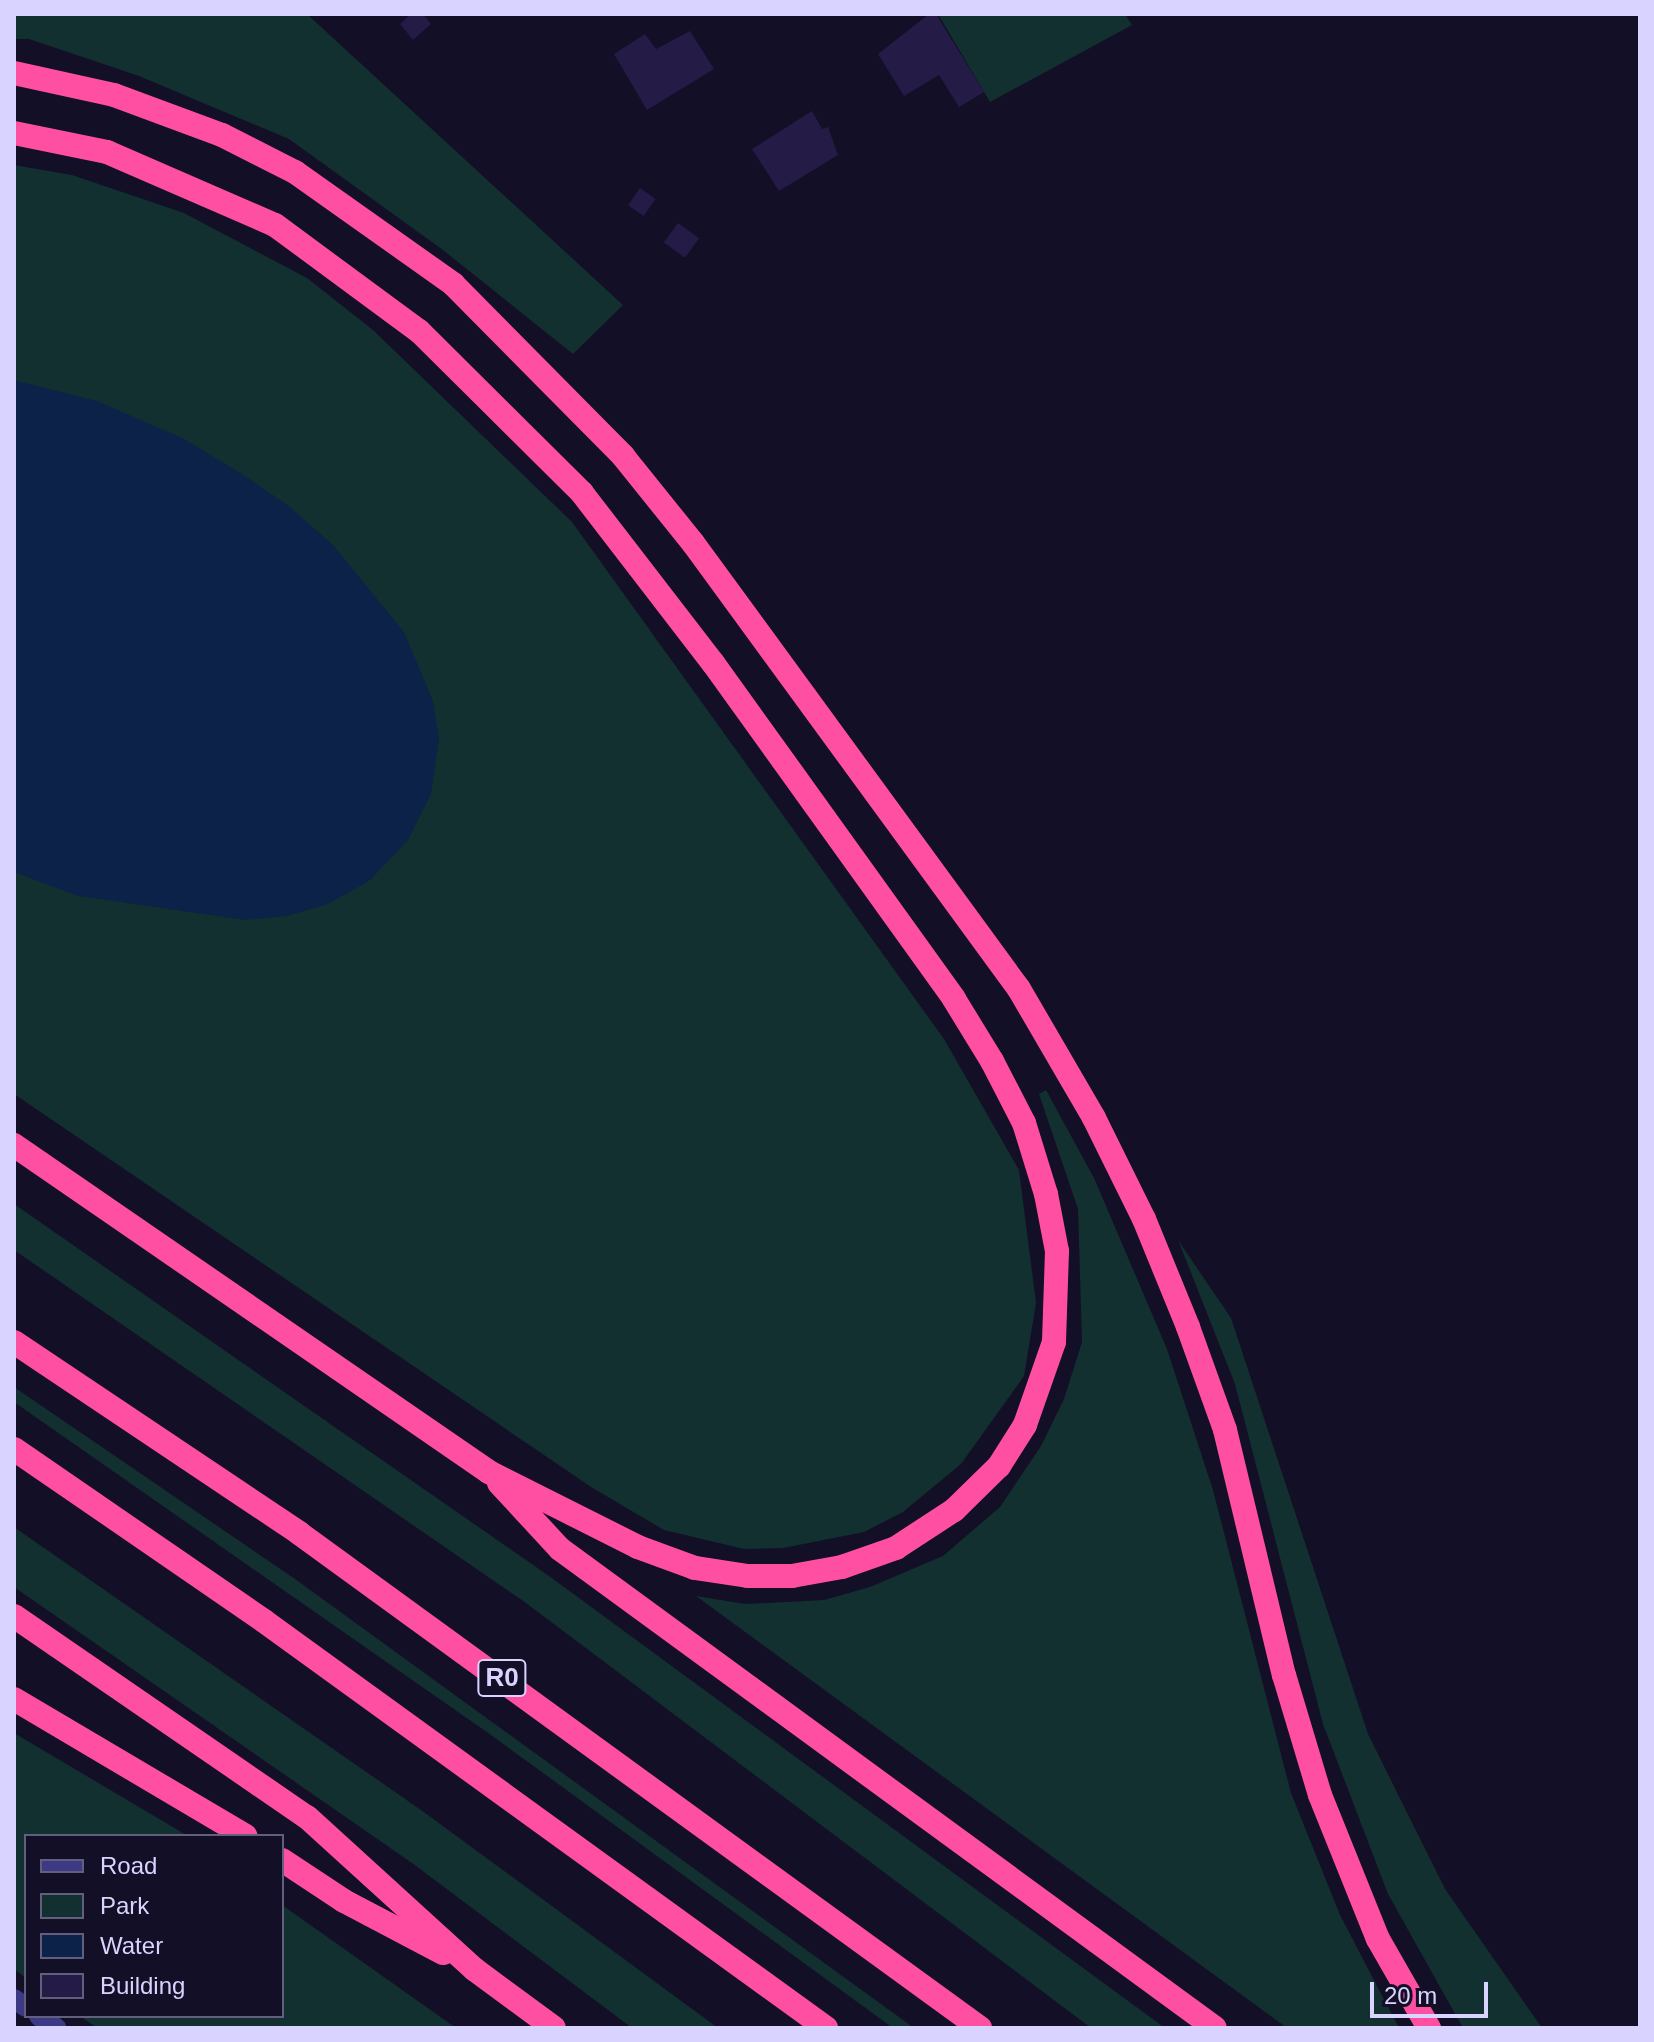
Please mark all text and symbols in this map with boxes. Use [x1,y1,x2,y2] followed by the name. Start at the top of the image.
[476,1656,528,1700] road number: R0
[24,1834,284,2018] legend
[100,1852,157,1879] text: Road
[100,1892,149,1919] text: Park
[100,1932,163,1959] text: Water
[1374,1966,1492,2016] scale bar
[100,1972,185,1999] text: Building
[1384,1982,1437,2009] text: 20 m

